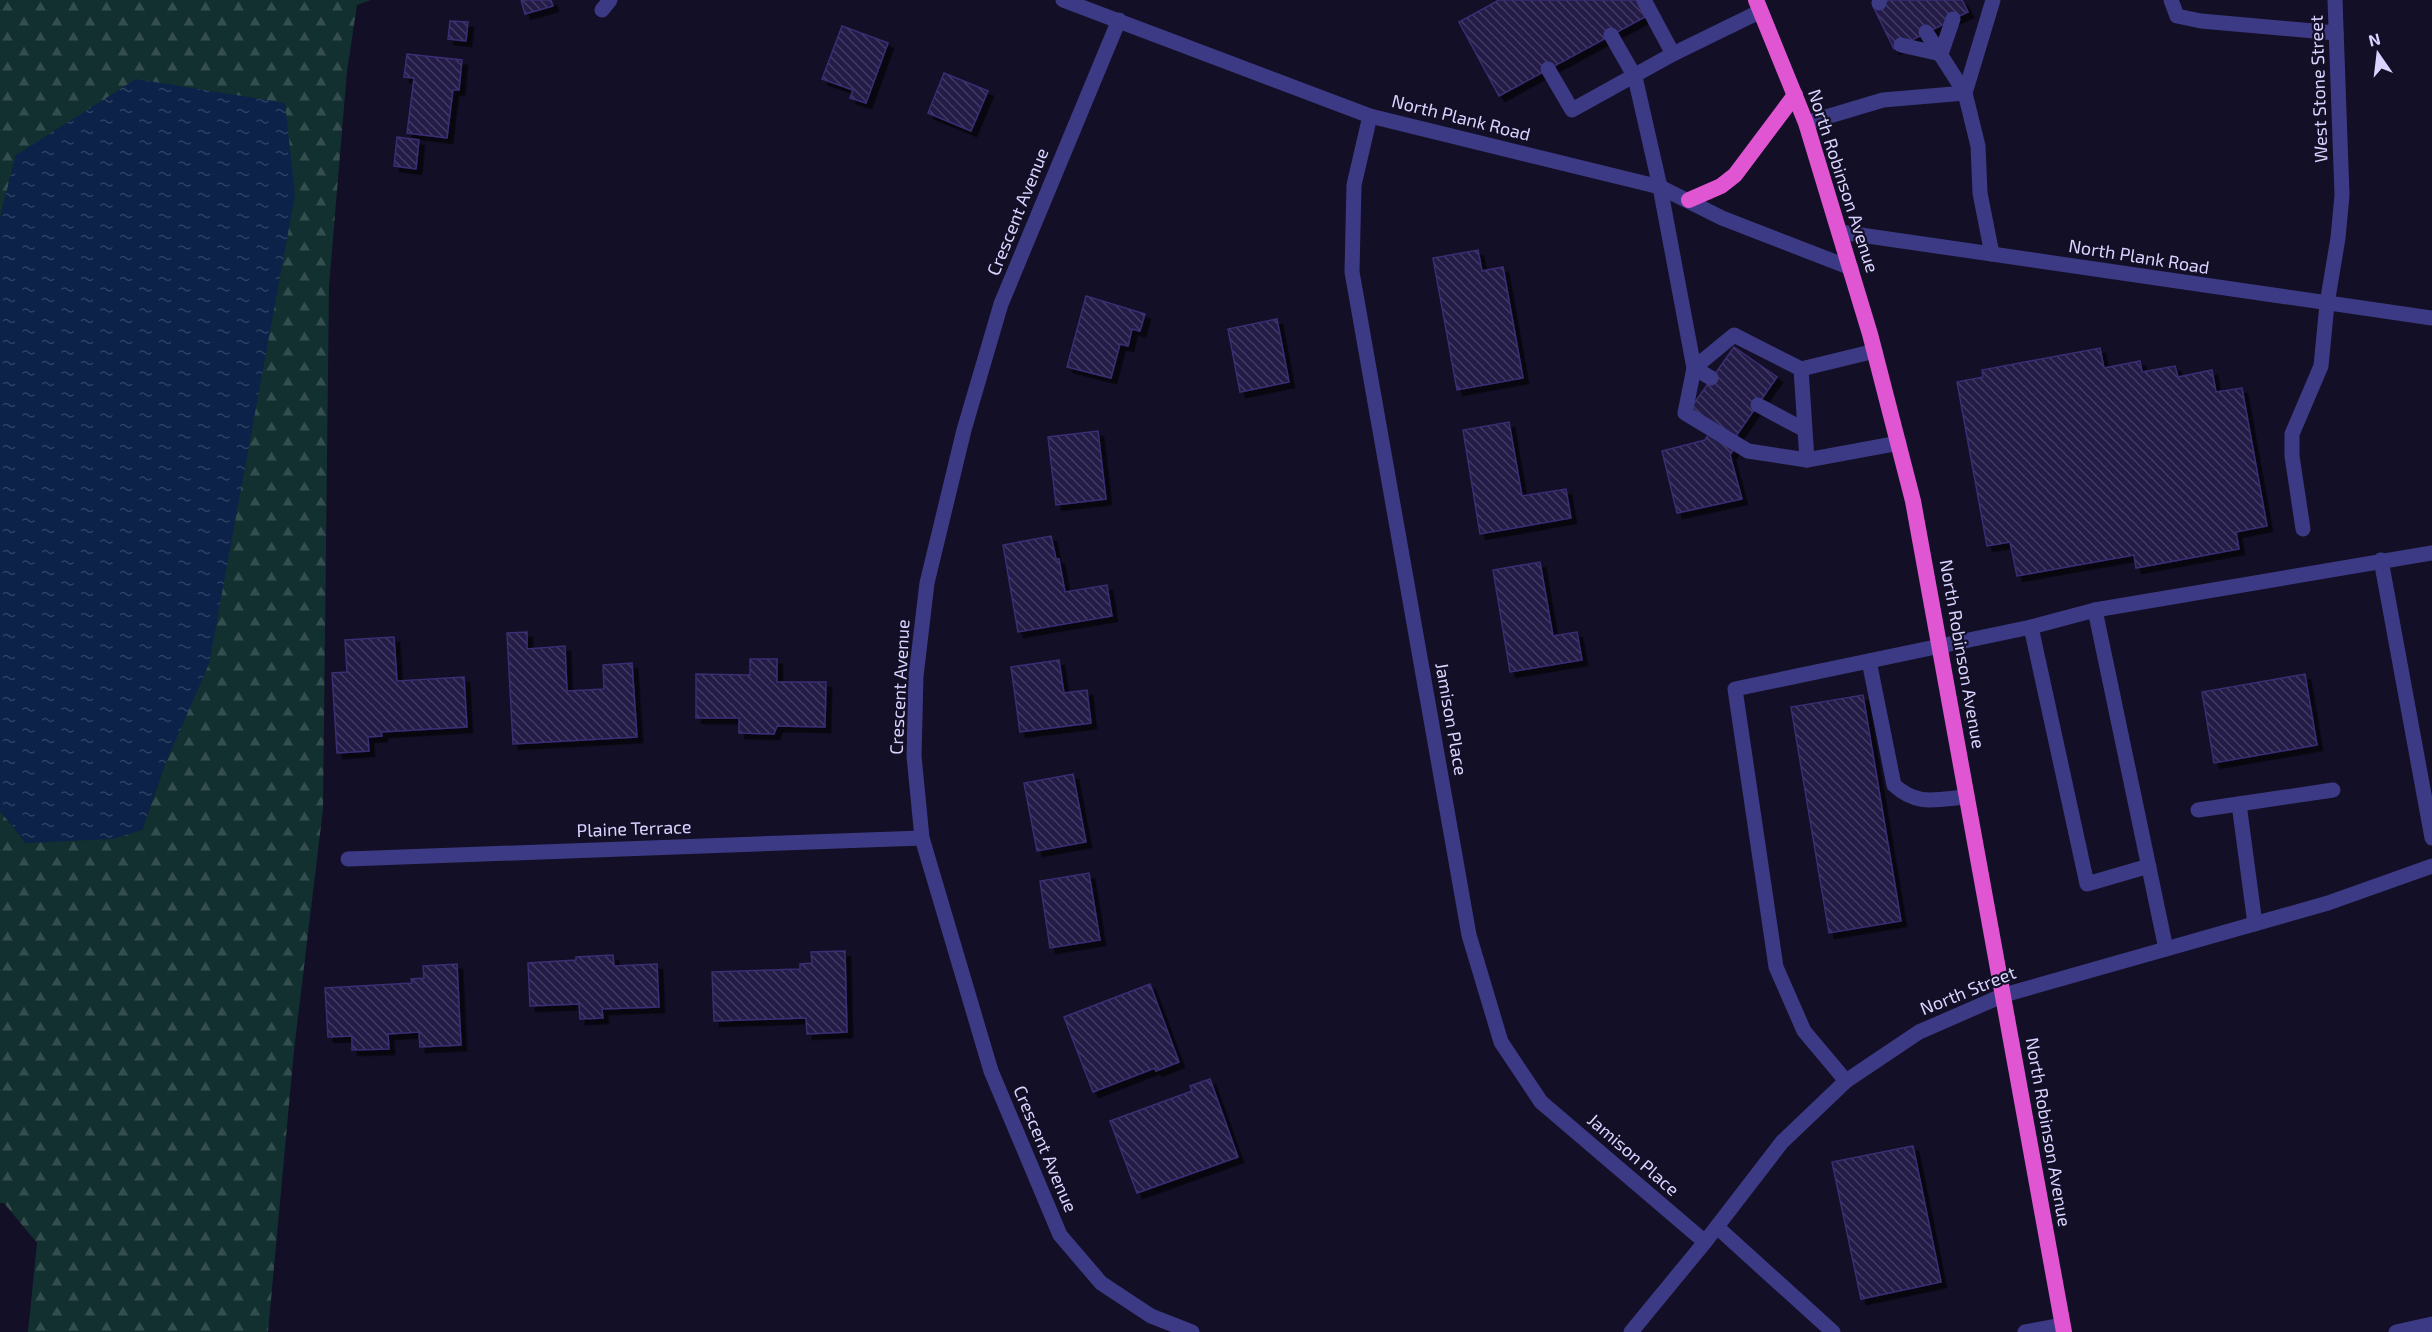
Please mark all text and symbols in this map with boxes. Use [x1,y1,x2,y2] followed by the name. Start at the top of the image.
[2304,15,2332,163] street label: West Stone Street
[2348,24,2408,84] north arrow
[2366,28,2382,50] text: N
[1804,86,1884,275] street label: North Robinson Avenue
[1390,89,1533,145] street label: North Plank Road
[981,145,1053,279] street label: Crescent Avenue
[2067,234,2211,278] street label: North Plank Road
[1936,558,1990,750] street label: North Robinson Avenue
[884,619,914,755] street label: Crescent Avenue
[1431,661,1473,777] street label: Jamison Place
[576,815,692,841] street label: Plaine Terrace
[1916,961,2019,1019] street label: North Street
[2022,1036,2076,1228] street label: North Robinson Avenue
[1009,1082,1083,1215] street label: Crescent Avenue
[1583,1108,1684,1200] street label: Jamison Place

